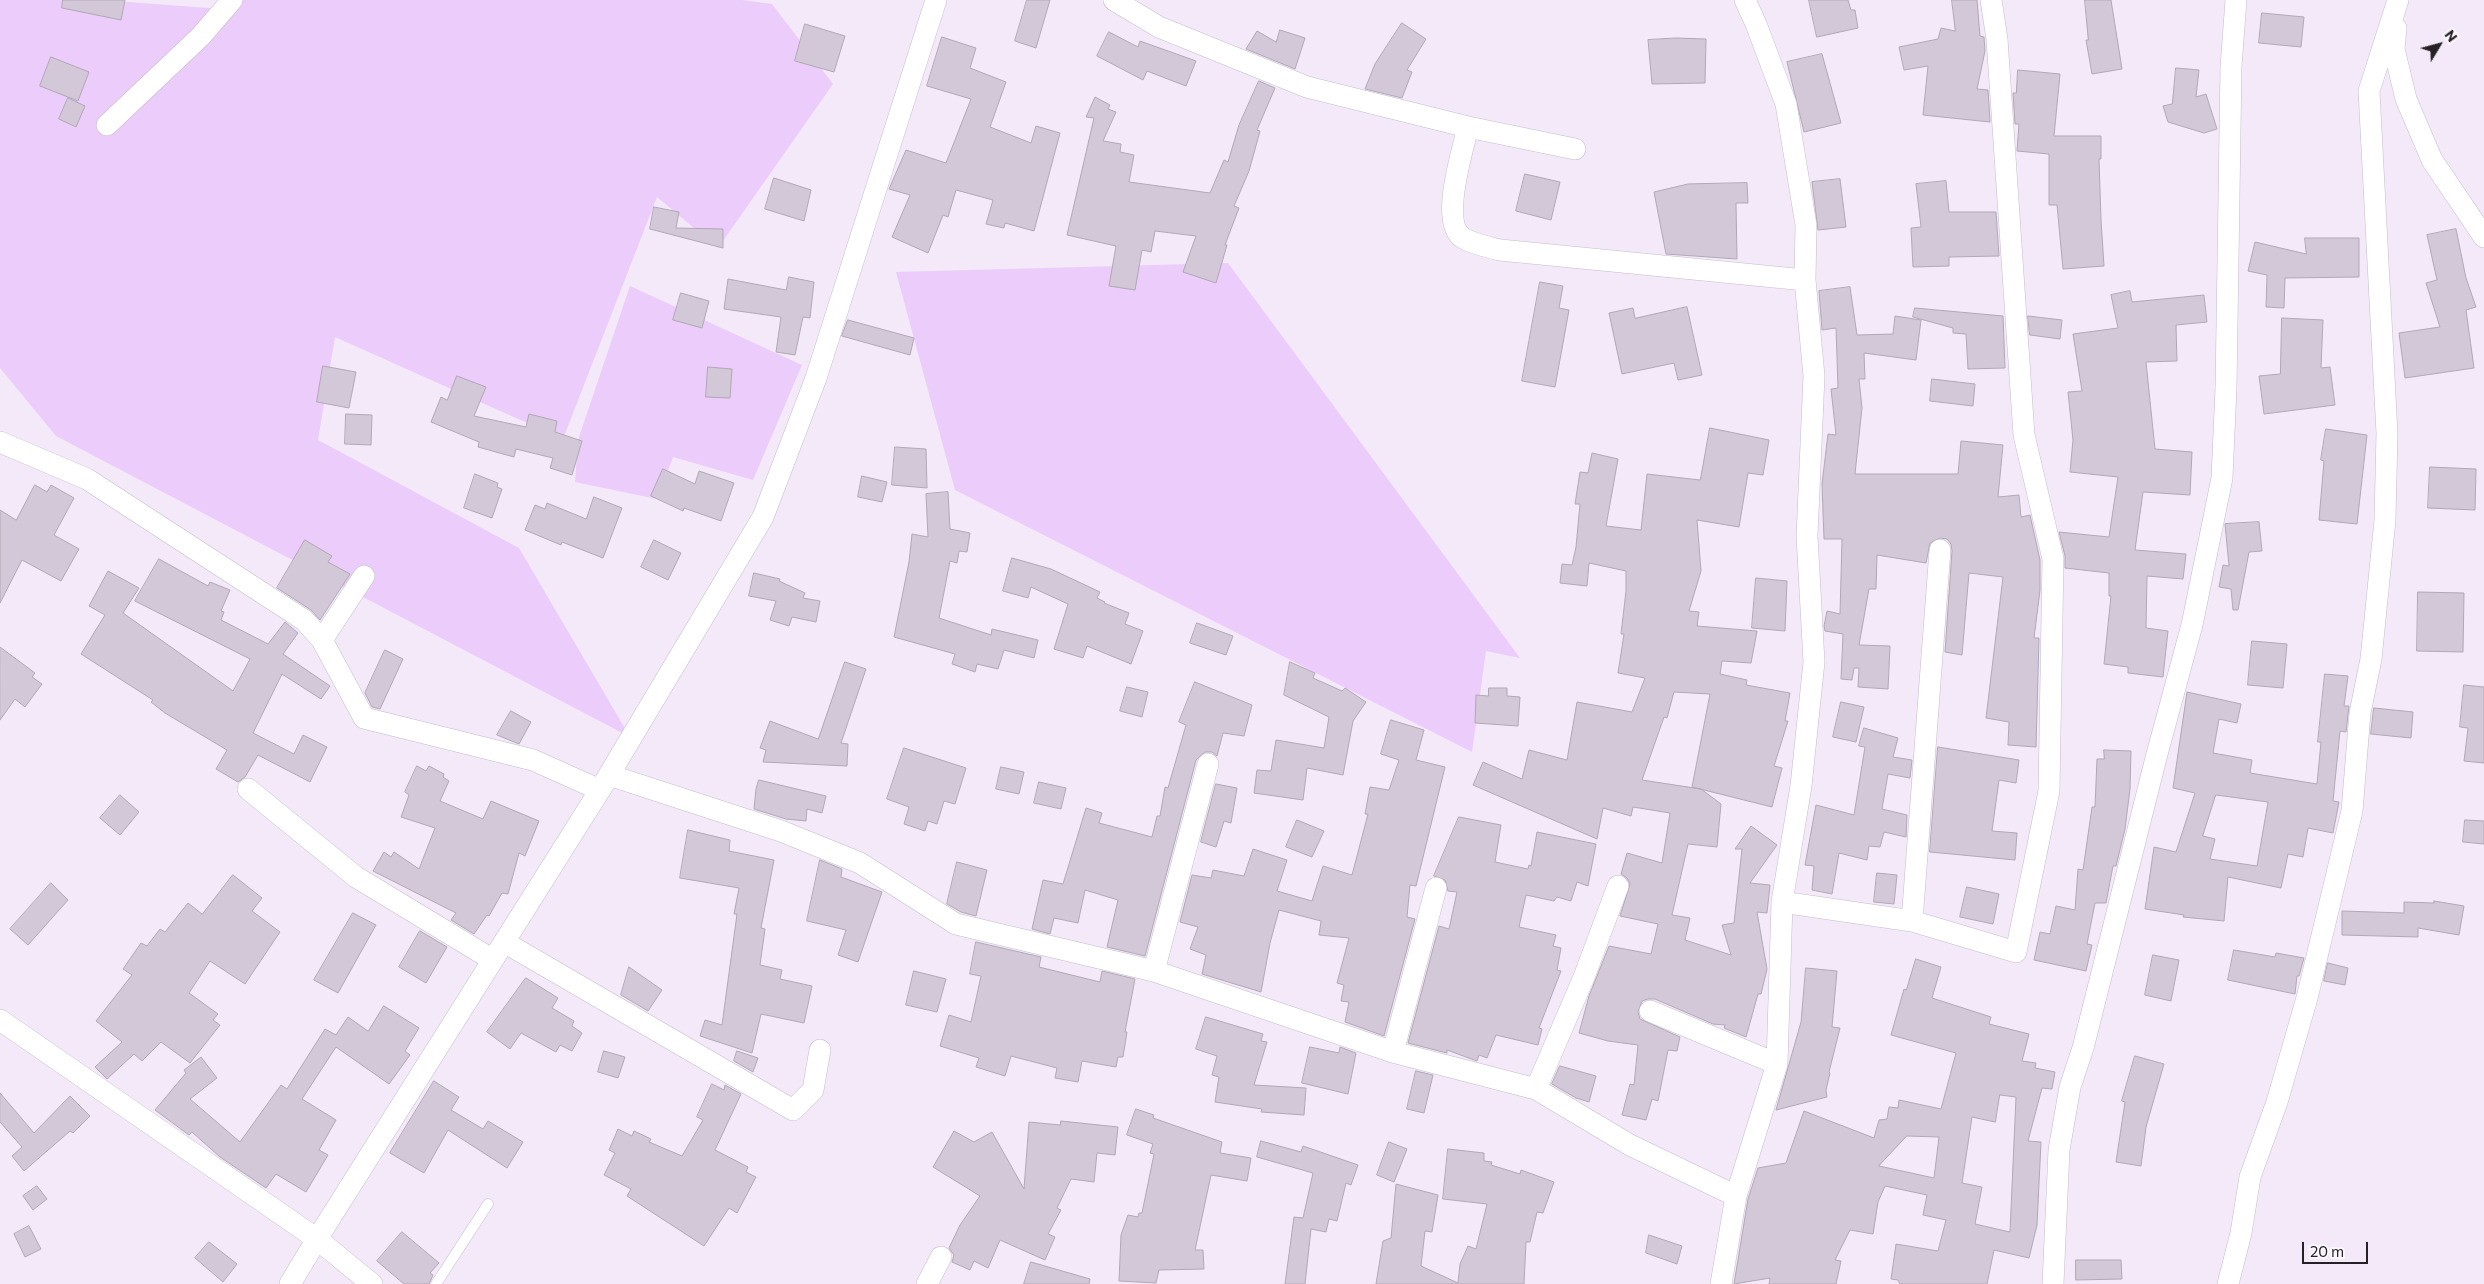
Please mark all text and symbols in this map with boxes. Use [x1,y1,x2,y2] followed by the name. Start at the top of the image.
[2414,20,2464,70] north arrow
[2441,26,2461,45] text: N
[2304,1232,2370,1264] scale bar
[2310,1242,2344,1260] text: 20 m

